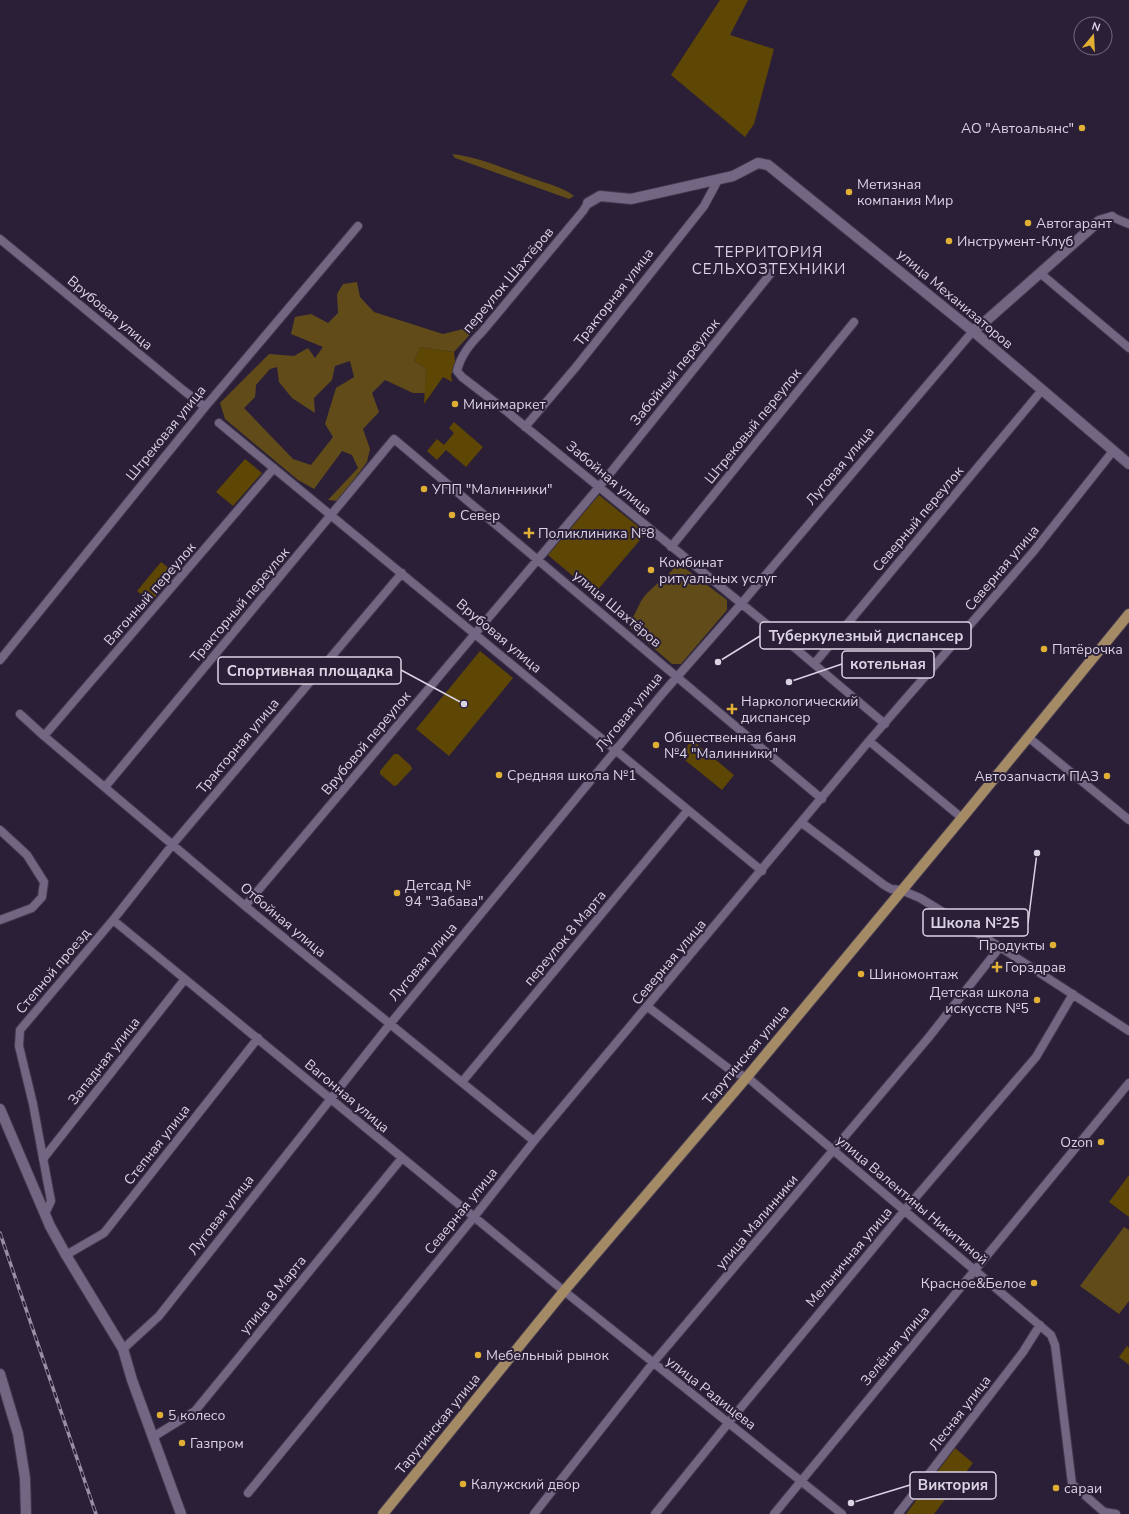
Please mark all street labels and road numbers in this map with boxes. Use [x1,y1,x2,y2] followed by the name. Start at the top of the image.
[458,223,558,337] street label: переулок Шахтёров
[570,244,658,350] street label: Тракторная улица
[893,245,1017,353] street label: улица Механизаторов
[63,272,157,354] street label: Врубовая улица
[626,314,724,429] street label: Забойный переулок
[700,364,806,488] street label: Штрековый переулок
[122,381,210,485] street label: Штрековая улица
[802,423,878,509] street label: Луговая улица
[562,436,656,520] street label: Забойная улица
[868,462,968,576] street label: Северный переулок
[961,521,1043,615] street label: Северная улица
[100,538,201,650] street label: Вагонный переулок
[186,543,294,667] street label: Тракторный переулок
[569,566,666,652] street label: улица Шахтёров
[452,595,546,677] street label: Врубовая улица
[591,668,667,756] street label: Луговая улица
[317,687,415,799] street label: Врубовой переулок
[192,694,284,798] street label: Тракторная улица
[236,878,330,962] street label: Отбойная улица
[519,886,611,990] street label: переулок 8 Марта
[628,915,710,1009] street label: Северная улица
[385,919,461,1005] street label: Луговая улица
[11,924,95,1018] street label: Степной проезд
[699,1001,793,1109] street label: Тарутинская улица
[64,1013,144,1109] street label: Западная улица
[301,1055,393,1137] street label: Вагонная улица
[120,1101,194,1189] street label: Степная улица
[832,1131,992,1269] street label: улица Валентины Никитиной
[420,1164,502,1258] street label: Северная улица
[712,1170,802,1274] street label: улица Малинники
[184,1171,258,1259] street label: Луговая улица
[801,1203,897,1311] street label: Мельничная улица
[235,1252,311,1338] street label: улица 8 Марта
[856,1302,934,1390] street label: Зелёная улица
[662,1352,760,1434] street label: улица Радищева
[391,1370,485,1478] street label: Тарутинская улица
[925,1371,995,1455] street label: Лесная улица

